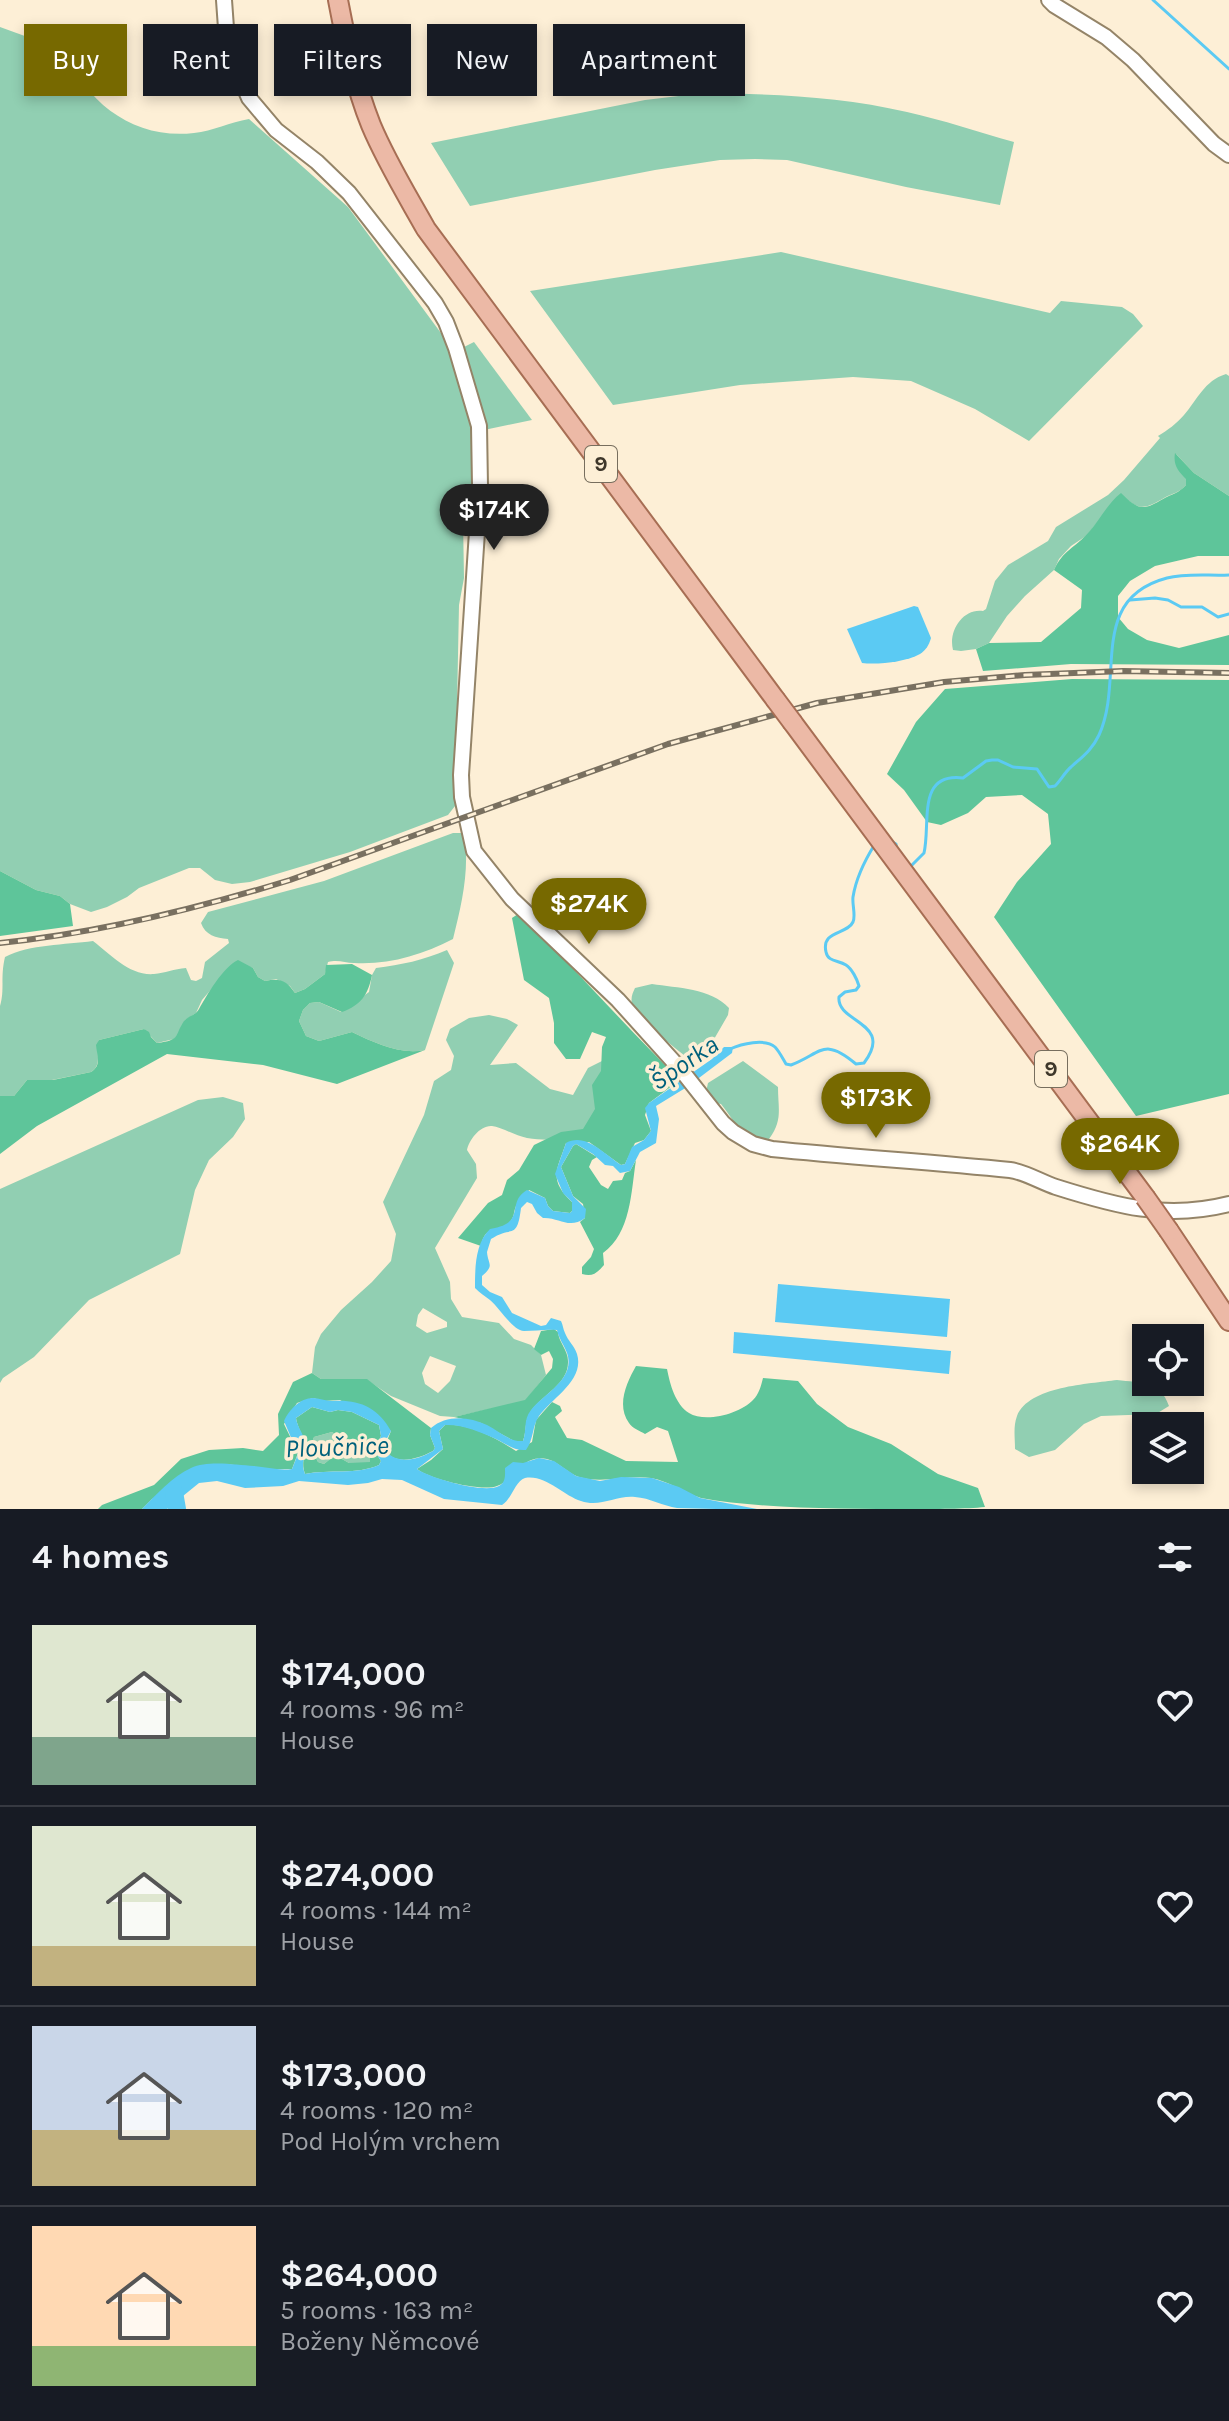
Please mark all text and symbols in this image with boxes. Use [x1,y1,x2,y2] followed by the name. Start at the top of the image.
[24,24,127,96] chip: Buy
[143,24,258,96] chip: Rent
[274,24,411,96] chip: Filters
[427,24,537,96] chip: New
[553,24,745,96] chip: Apartment
[585,446,617,482] road number: 9
[438,484,550,552] pin: $174K
[458,494,530,525] text: $174K
[533,878,645,946] pin: $274K
[549,888,629,919] text: $274K
[643,1028,724,1097] water label: Šporka
[1035,1051,1067,1087] road number: 9
[820,1072,932,1140] pin: $173K
[839,1082,913,1113] text: $173K
[1064,1118,1176,1186] pin: $264K
[1079,1128,1161,1159] text: $264K
[1132,1324,1204,1484] map controls
[1132,1324,1204,1396] button: locate
[1132,1412,1204,1484] button: layers
[285,1430,389,1464] water label: Ploučnice
[1153,1535,1197,1579] icon: filters
[32,1537,169,1577] text: 4 homes
[280,1654,426,1694] text: $174,000
[96,1657,192,1753] icon: home
[1153,1683,1197,1727] icon: heart
[280,1694,464,1725] text: 4 rooms · 96 m²
[280,1725,354,1756] text: House
[280,1855,434,1895] text: $274,000
[96,1858,192,1954] icon: home
[1153,1884,1197,1928] icon: heart
[280,1895,472,1926] text: 4 rooms · 144 m²
[280,1926,354,1957] text: House
[280,2055,427,2095] text: $173,000
[96,2058,192,2154] icon: home
[1153,2084,1197,2128] icon: heart
[280,2095,474,2126] text: 4 rooms · 120 m²
[280,2126,501,2157] text: Pod Holým vrchem
[280,2255,438,2295] text: $264,000
[96,2258,192,2354] icon: home
[1153,2284,1197,2328] icon: heart
[280,2295,473,2326] text: 5 rooms · 163 m²
[280,2326,480,2357] text: Boženy Němcové

